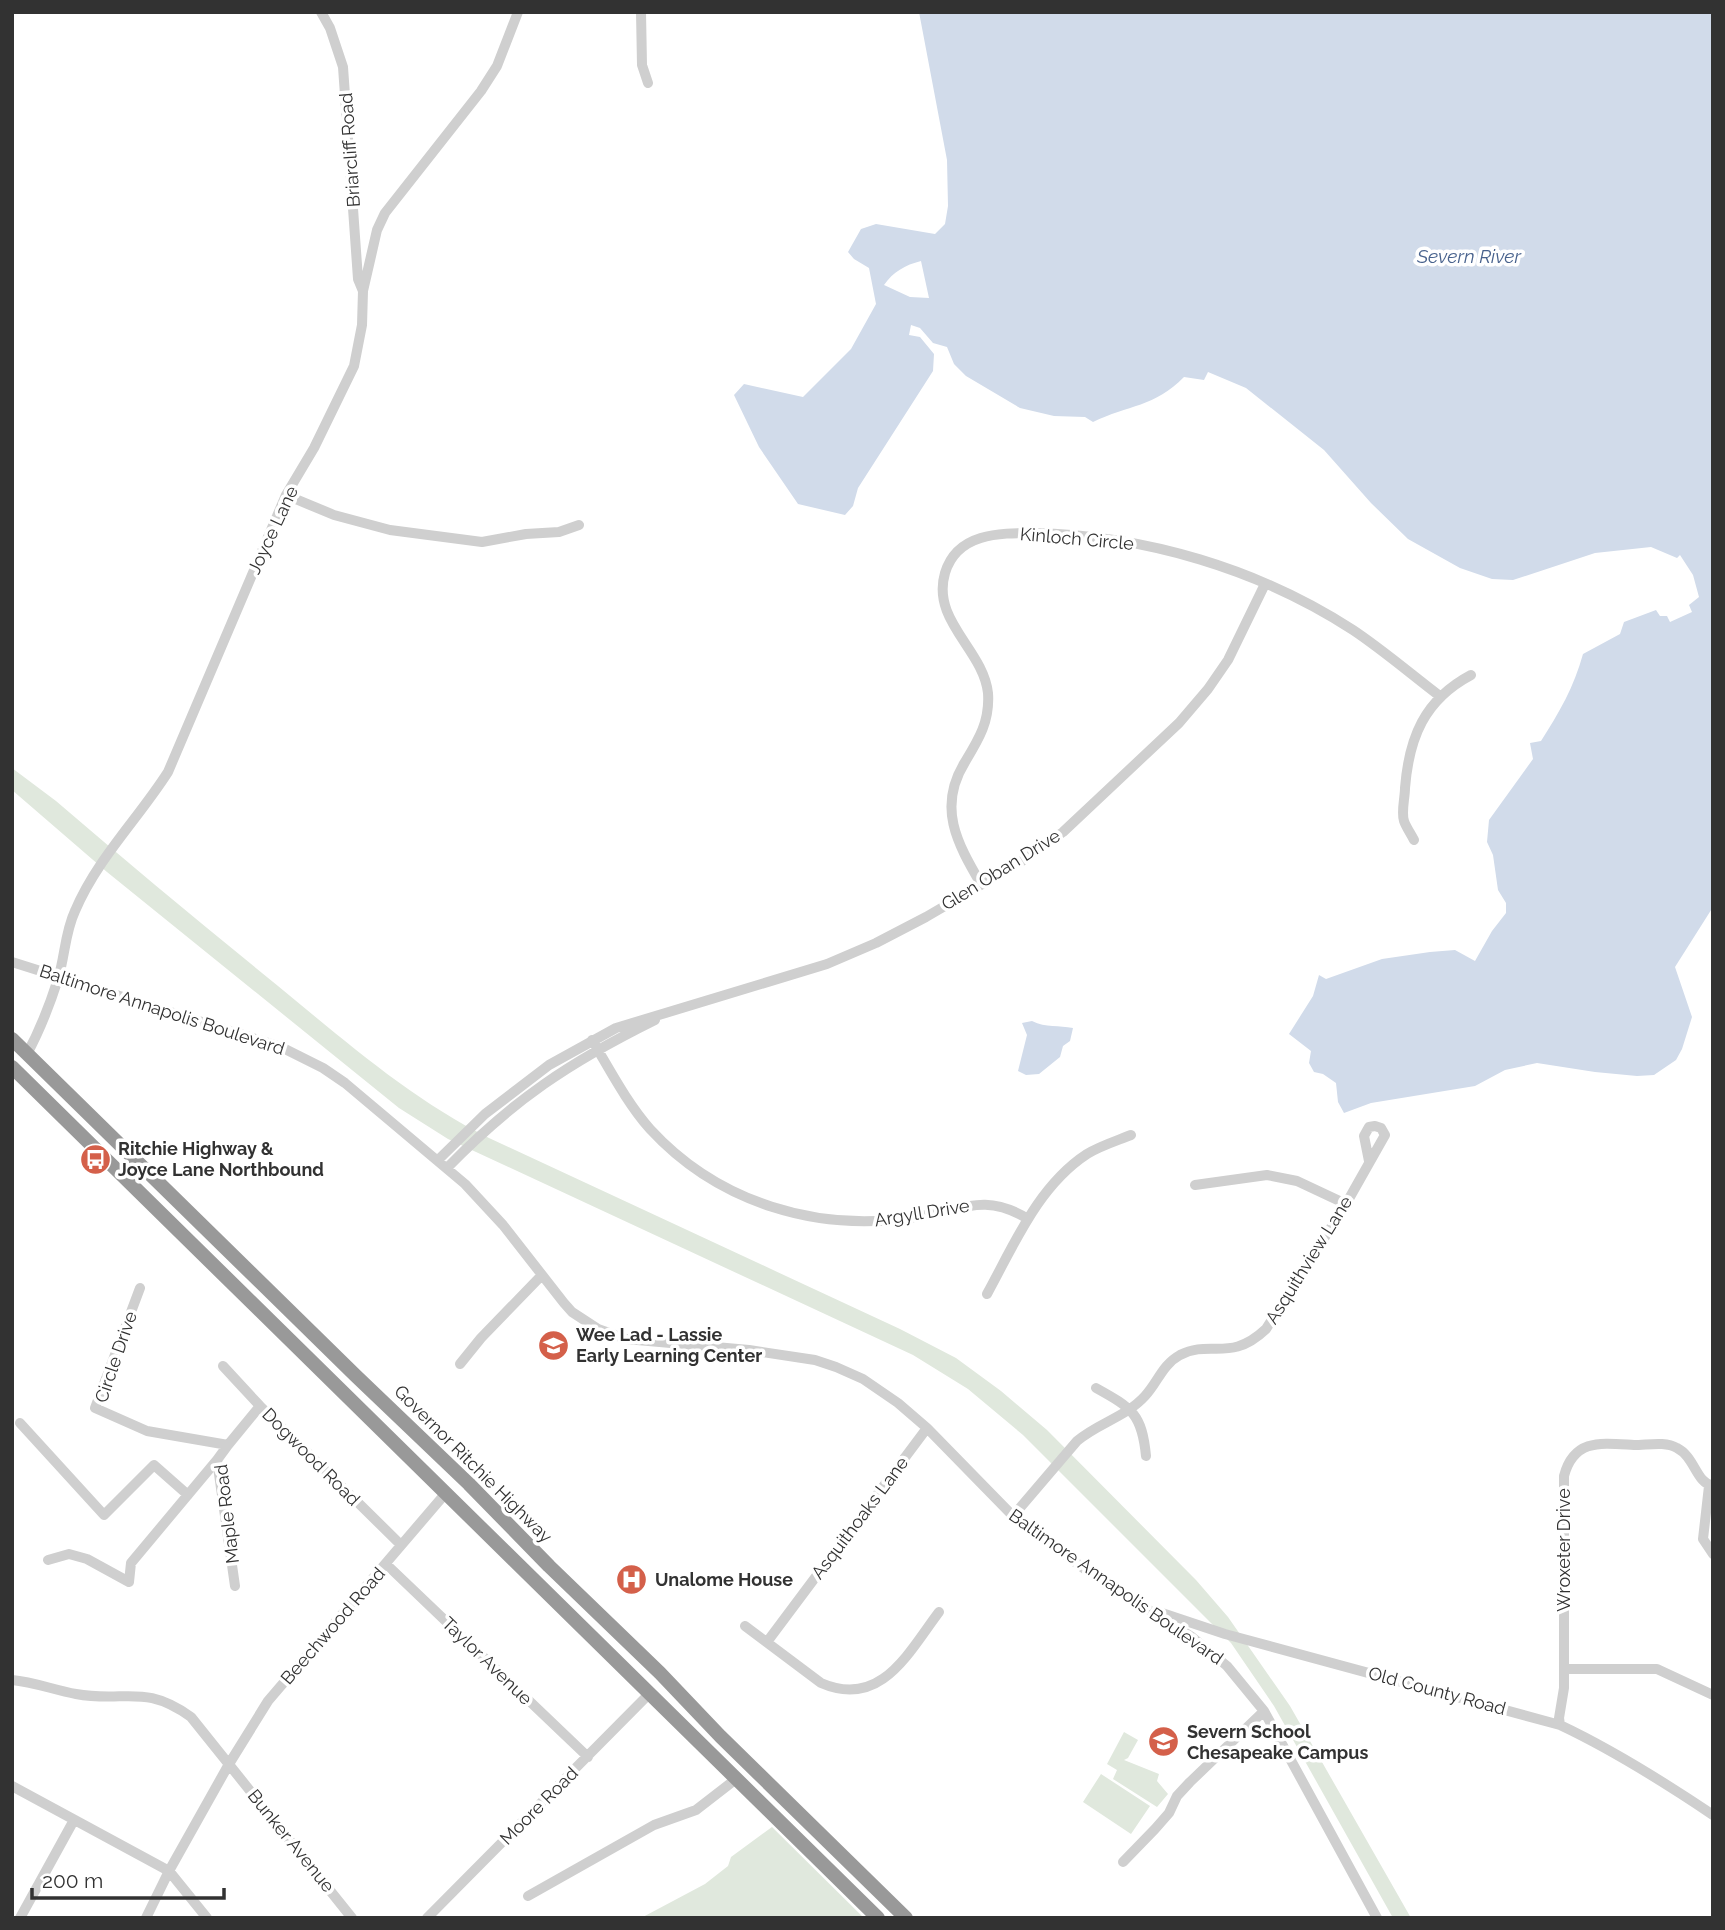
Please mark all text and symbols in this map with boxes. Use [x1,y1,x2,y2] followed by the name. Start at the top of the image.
[335,92,364,208] street label: Briarcliff Road
[1416,245,1522,267] water label: Severn River
[243,482,302,577] street label: Joyce Lane
[1019,523,1135,554] street label: Kinloch Circle
[938,824,1064,914] street label: Glen Oban Drive
[37,960,287,1059] street label: Baltimore Annapolis Boulevard
[118,1138,324,1180] place label: Ritchie Highway & Joyce Lane Northbound
[78,1142,112,1176] bus stop icon: Ritchie Highway & Joyce Lane Northbound
[1261,1192,1357,1327] street label: Asquithview Lane
[873,1195,971,1230] street label: Argyll Drive
[90,1308,141,1405] street label: Circle Drive
[576,1324,762,1366] place label: Wee Lad - Lassie Early Learning Center
[536,1328,570,1362] school or university icon: Wee Lad - Lassie Early Learning Center
[390,1380,557,1547] street label: Governor Ritchie Highway
[258,1403,365,1510] street label: Dogwood Road
[807,1452,913,1583] street label: Asquithoaks Lane
[210,1463,243,1565] street label: Maple Road
[1553,1488,1574,1612] street label: Wroxeter Drive
[1005,1504,1227,1669] street label: Baltimore Annapolis Boulevard
[276,1563,389,1688] street label: Beechwood Road
[615,1563,649,1597] hospital icon: Unalome House
[655,1569,793,1590] place label: Unalome House
[438,1612,537,1709] street label: Taylor Avenue
[1366,1662,1508,1719] street label: Old County Road
[1187,1721,1368,1763] place label: Severn School Chesapeake Campus
[1147,1725,1181,1759] school or university icon: Severn School Chesapeake Campus
[495,1762,582,1849] street label: Moore Road
[244,1785,339,1897] street label: Bunker Avenue
[32,1856,224,1900] scale bar
[42,1868,103,1893] text: 200 m

